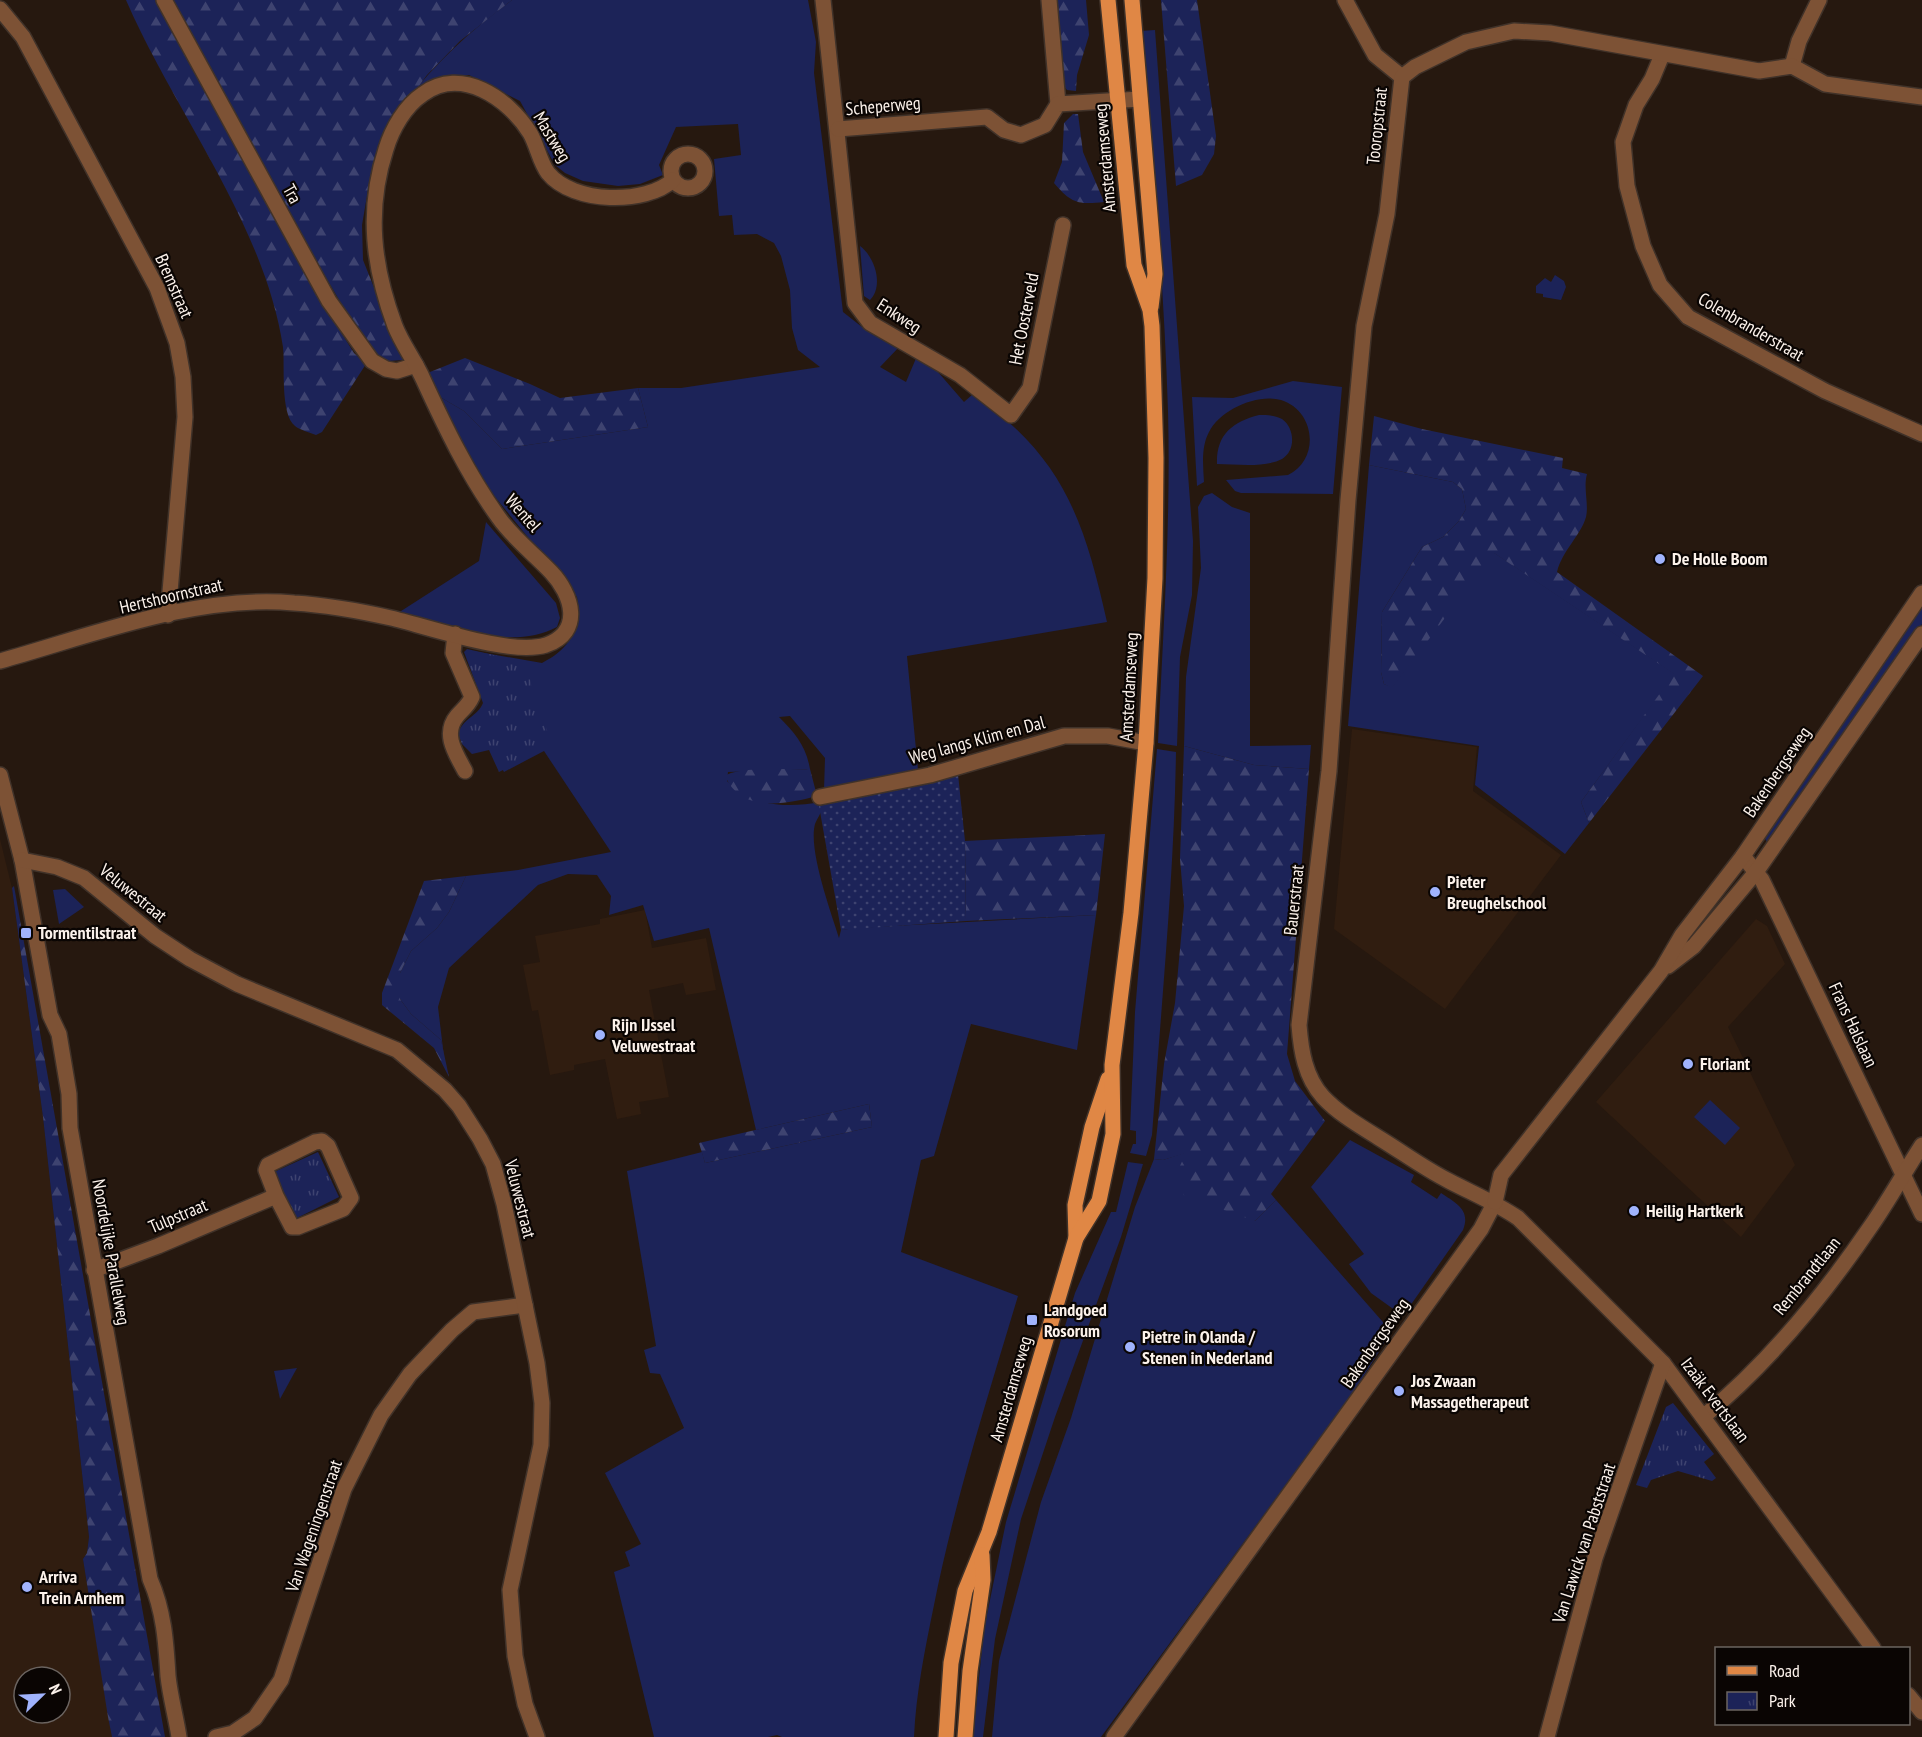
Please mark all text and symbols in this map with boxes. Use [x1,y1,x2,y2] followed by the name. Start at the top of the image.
[1361,86,1392,166] street label: Tooropstraat
[845,91,921,120] street label: Scheperweg
[1088,103,1121,213] street label: Amsterdamseweg
[528,107,577,166] street label: Mastweg
[278,180,307,207] street label: Tra
[150,250,199,322] street label: Bremstraat
[1003,271,1044,367] street label: Het Oosterveld
[1694,287,1808,366] street label: Colenbranderstraat
[873,293,926,338] street label: Enkweg
[501,489,547,537] street label: Wentel
[1672,547,1768,570] place label: De Holle Boom
[1653,552,1667,566] marker: De Holle Boom
[117,572,225,619] street label: Hertshoornstraat
[1114,632,1143,742] street label: Amsterdamseweg
[906,710,1048,769] street label: Weg langs Klim en Dal
[1738,722,1815,822] street label: Bakenbergseweg
[94,858,172,927] street label: Veluwestraat
[1278,863,1309,937] street label: Bauerstraat
[1447,870,1547,914] place label: Pieter Breughelschool
[1428,885,1442,899] marker: Pieter Breughelschool
[38,921,137,944] place label: Tormentilstraat
[19,926,33,940] marker: Tormentilstraat
[1824,979,1883,1071] street label: Frans Halslaan
[611,1013,696,1057] place label: Rijn IJssel Veluwestraat
[593,1028,607,1042] marker: Rijn IJssel Veluwestraat
[1700,1052,1751,1075] place label: Floriant
[1681,1057,1695,1071] marker: Floriant
[499,1156,541,1241] street label: Veluwestraat
[87,1177,136,1327] street label: Noordelijke Parallelweg
[145,1193,211,1238] street label: Tulpstraat
[1646,1199,1744,1222] place label: Heilig Hartkerk
[1627,1204,1641,1218] marker: Heilig Hartkerk
[1768,1232,1845,1320] street label: Rembrandtlaan
[1335,1293,1414,1392] street label: Bakenbergseweg
[1044,1298,1107,1342] place label: Landgoed Rosorum
[1025,1313,1039,1327] marker: Landgoed Rosorum
[1142,1325,1273,1369] place label: Pietre in Olanda / Stenen in Nederland
[984,1333,1037,1444] street label: Amsterdamseweg
[1123,1340,1137,1354] marker: Pietre in Olanda / Stenen in Nederland
[1676,1353,1755,1447] street label: Izaäk Evertslaan
[1410,1369,1530,1413] place label: Jos Zwaan Massagetherapeut
[1392,1384,1406,1398] marker: Jos Zwaan Massagetherapeut
[280,1457,347,1596] street label: Van Wageningenstraat
[1546,1460,1620,1627] street label: Van Lawick van Pabststraat
[38,1565,124,1609] place label: Arriva Trein Arnhem
[20,1580,34,1594] marker: Arriva Trein Arnhem
[1715,1647,1910,1725] legend
[1769,1659,1800,1682] text: Road
[12,1665,72,1725] north arrow
[45,1681,67,1697] text: N
[1769,1689,1796,1712] text: Park

